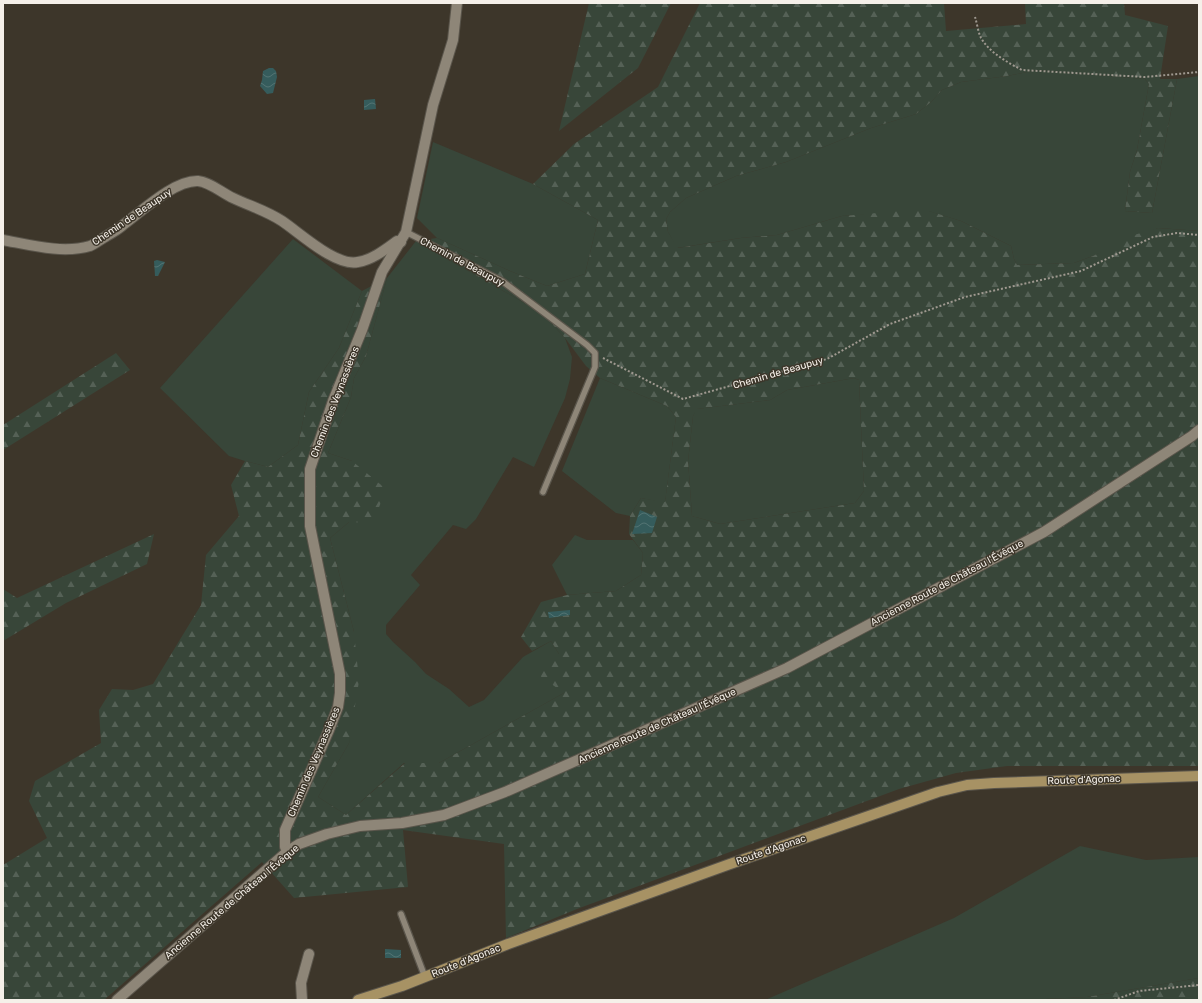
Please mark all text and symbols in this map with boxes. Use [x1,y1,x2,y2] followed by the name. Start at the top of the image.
[90,186,175,248] street label: Chemin de Beaupuy
[418,235,507,289] street label: Chemin de Beaupuy
[308,345,362,459] street label: Chemin des Veynassières
[731,354,825,392] street label: Chemin de Beaupuy
[868,537,1026,629] street label: Ancienne Route de Château l'Évêque
[576,685,738,766] street label: Ancienne Route de Château l'Évêque
[285,705,343,819] street label: Chemin des Veynassières
[1047,773,1121,787] street label: Route d'Agonac
[734,832,808,868] street label: Route d'Agonac
[162,842,302,962] street label: Ancienne Route de Château l'Évêque
[430,942,503,980] street label: Route d'Agonac

